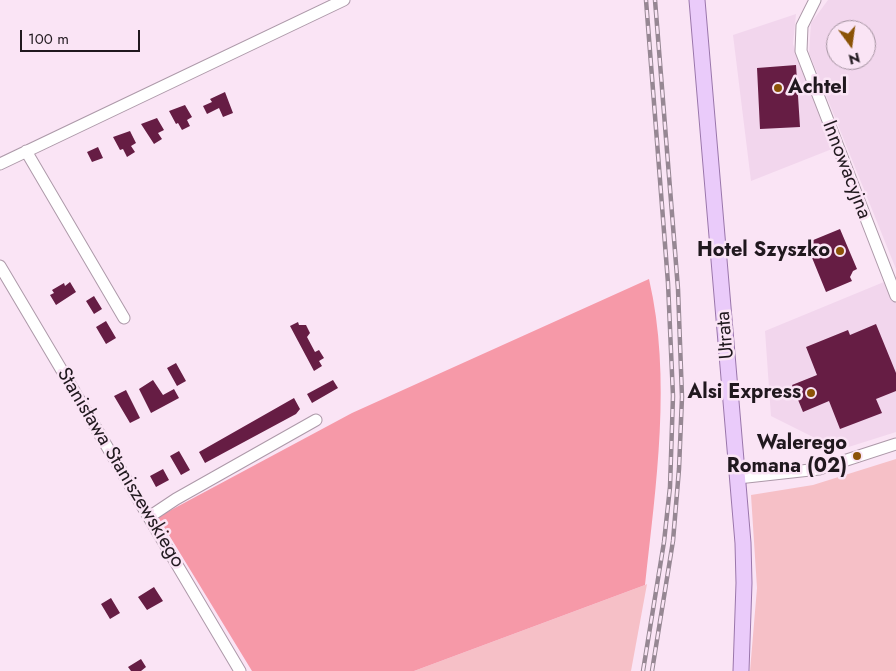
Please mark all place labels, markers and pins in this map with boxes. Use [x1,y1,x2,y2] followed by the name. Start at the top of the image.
[788,76,847,100] place label: Achtel
[772,82,784,94] marker: Achtel
[697,239,830,263] place label: Hotel Szyszko
[834,245,846,257] marker: Hotel Szyszko
[688,381,801,405] place label: Alsi Express
[805,387,817,399] marker: Alsi Express
[727,432,847,479] place label: Walerego Romana (02)
[851,450,863,462] marker: Walerego Romana (02)

